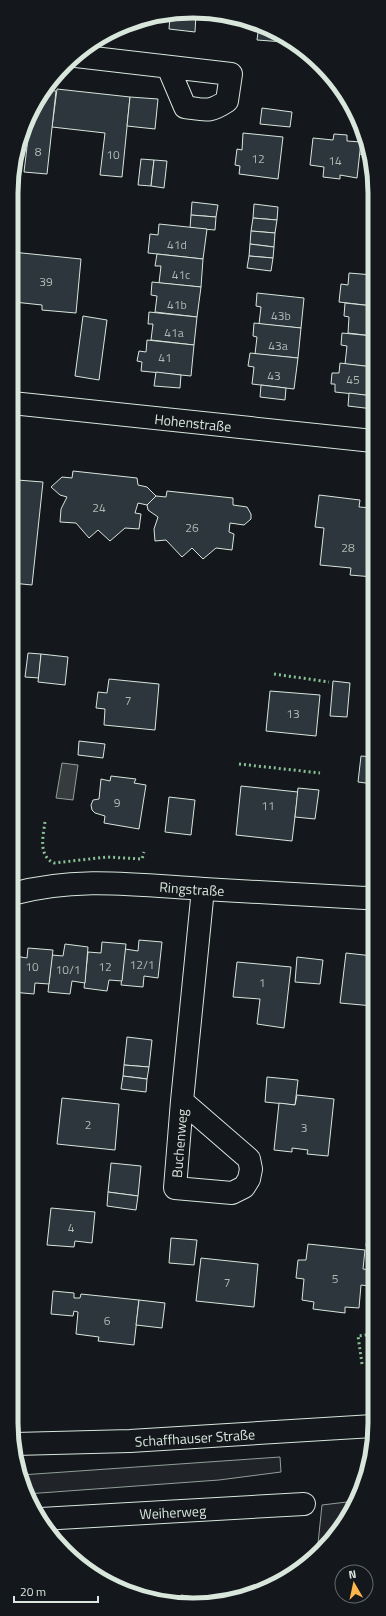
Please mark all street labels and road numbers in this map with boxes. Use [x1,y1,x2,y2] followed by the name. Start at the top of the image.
[153,408,233,437] street label: Hohenstraße
[159,875,225,901] street label: Ringstraße
[165,1108,192,1179] street label: Buchenweg
[134,1423,256,1451] street label: Schaffhauser Straße
[139,1499,207,1524] street label: Weiherweg

